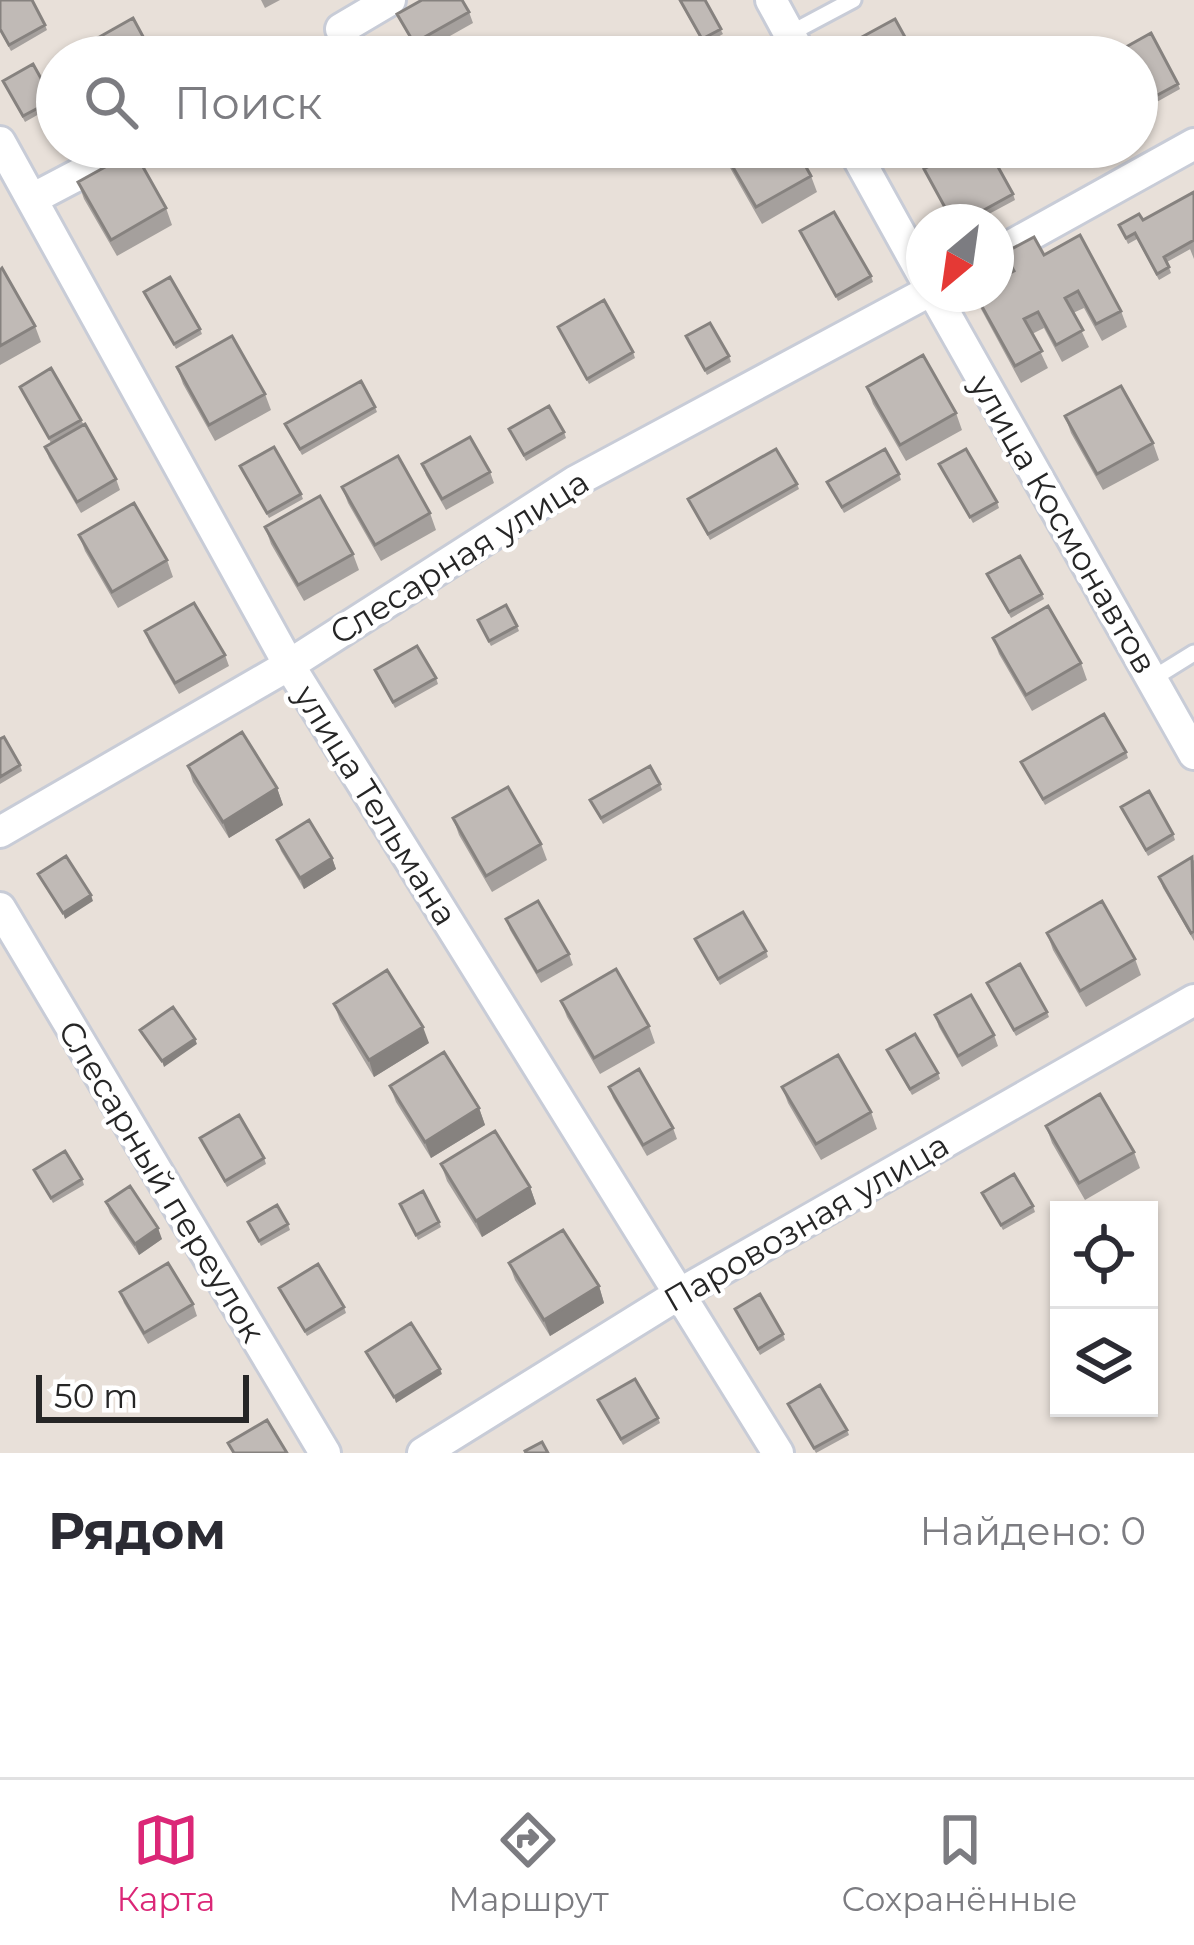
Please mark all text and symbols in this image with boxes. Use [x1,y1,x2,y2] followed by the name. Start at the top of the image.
[36,36,1158,168] search box
[78,69,144,135] icon: search
[174,75,322,130] text: Поиск
[906,204,1014,312] north arrow
[962,367,1166,680] street label: улица Космонавтов
[322,461,596,653] street label: Слесарная улица
[286,677,466,932] street label: улица Тельмана
[50,1013,274,1349] street label: Слесарный переулок
[657,1124,955,1320] street label: Паровозная улица
[1050,1201,1158,1417] map controls
[1050,1201,1158,1309] button: locate
[1050,1309,1158,1417] button: layers
[36,1369,249,1422] scale bar
[54,1376,138,1416] text: 50 m
[48,1500,226,1562] text: Рядом
[919,1507,1146,1555] text: Найдено: 0
[116,1807,215,1919] tab: Карта
[448,1807,609,1919] tab: Маршрут
[842,1807,1077,1919] tab: Сохранённые

